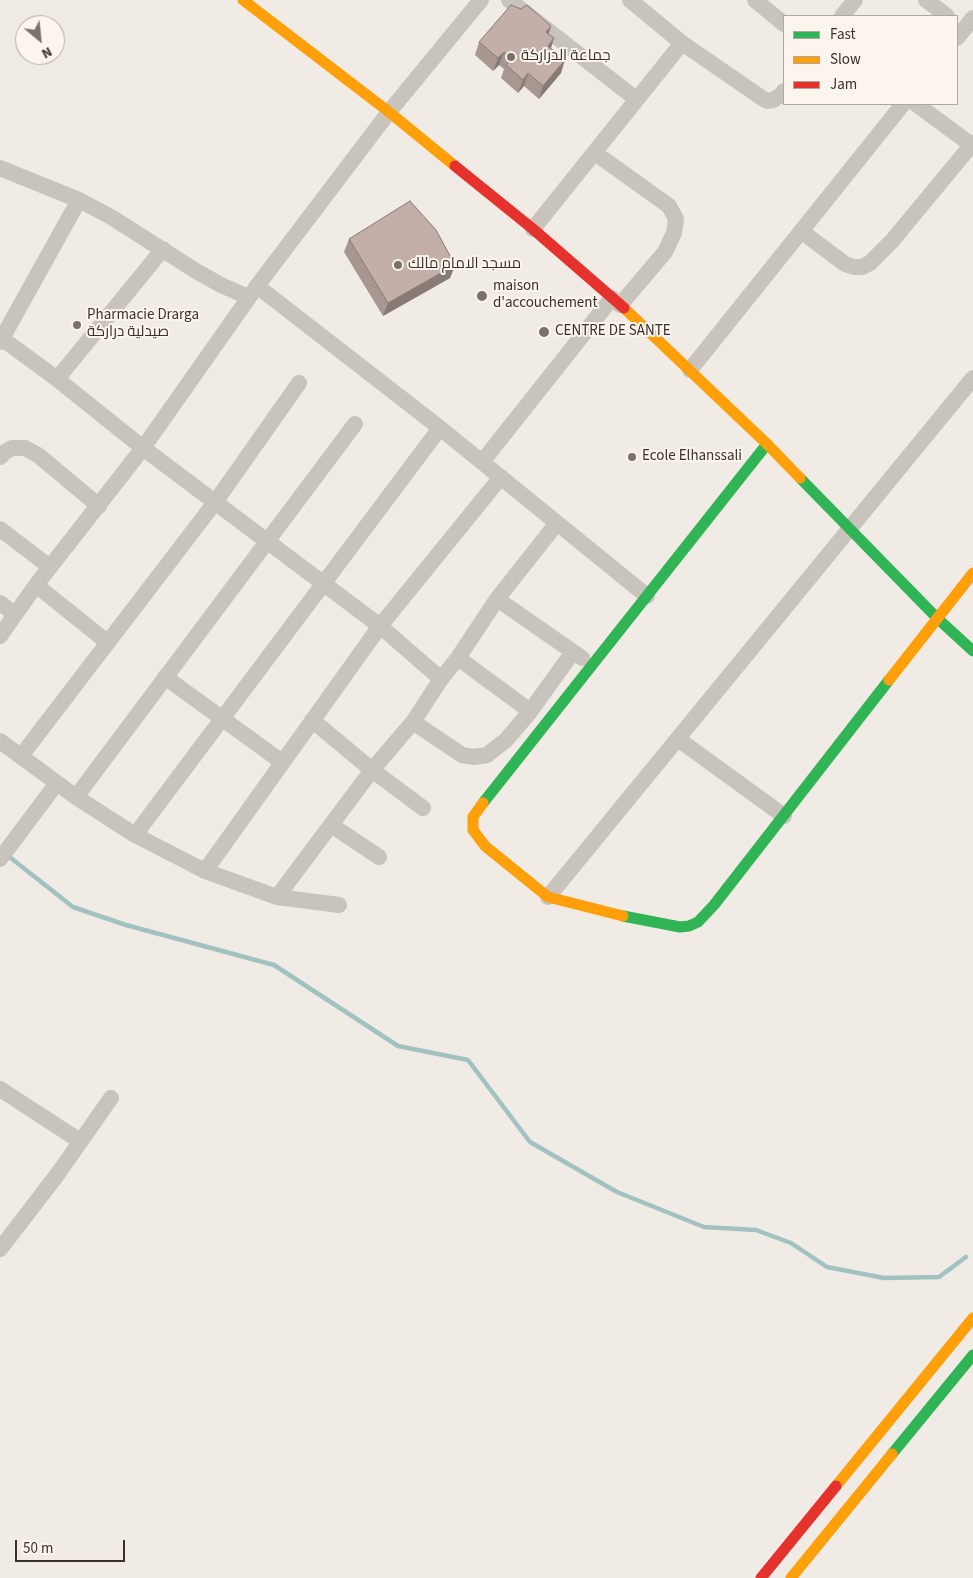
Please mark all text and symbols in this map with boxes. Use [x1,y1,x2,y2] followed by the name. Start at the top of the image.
[15,15,65,65] north arrow
[783,15,958,105] legend
[830,24,856,45] text: Fast
[38,41,55,63] text: N
[521,48,611,66] place label: جماعة الدراركة
[830,49,861,70] text: Slow
[505,51,517,63] marker: جماعة الدراركة
[830,74,857,95] text: Jam
[408,256,521,274] place label: مسجد الامام مالك
[392,259,404,271] marker: مسجد الامام مالك
[493,278,598,313] place label: maison d'accouchement
[475,289,489,303] marker: maison d'accouchement
[87,307,199,342] place label: Pharmacie Drarga صيدلية دراركة
[71,319,83,331] marker: Pharmacie Drarga صيدلية دراركة
[555,323,671,341] place label: CENTRE DE SANTE
[537,325,551,339] marker: CENTRE DE SANTE
[642,448,742,466] place label: Ecole Elhanssali
[626,451,638,463] marker: Ecole Elhanssali
[18,1530,128,1562] scale bar
[23,1538,53,1559] text: 50 m

